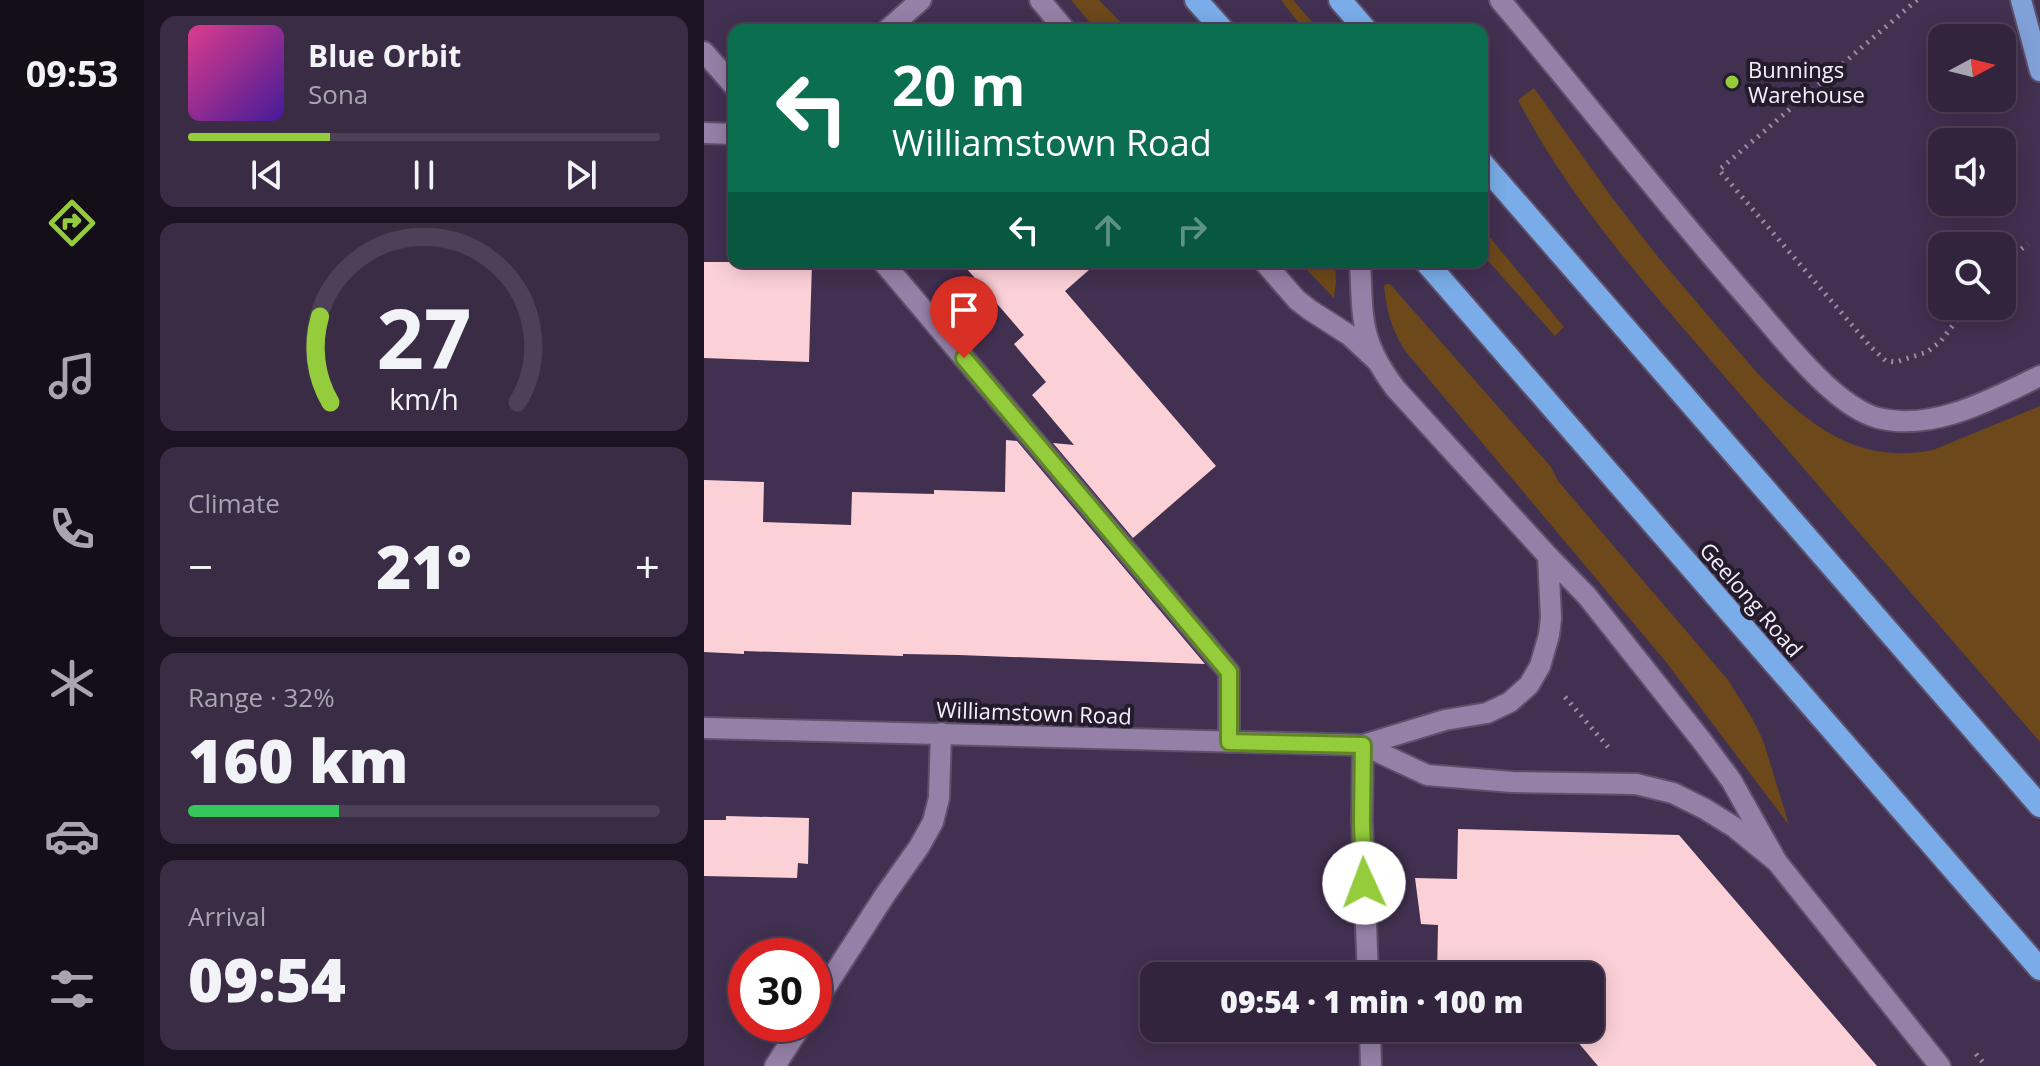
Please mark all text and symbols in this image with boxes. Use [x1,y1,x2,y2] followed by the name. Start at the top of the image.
[1928,24,2016,112] north arrow
[1928,24,2016,320] map controls
[308,35,461,76] text: Blue Orbit
[892,46,1026,122] text: 20 m
[26,49,118,98] text: 09:53
[1748,54,1865,109] place label: Bunnings Warehouse
[760,56,864,160] icon: left
[1723,73,1741,91] marker: Bunnings Warehouse
[308,76,368,112] text: Sona
[892,118,1212,167] text: Williamstown Road
[1928,128,2016,216] button: sound
[245,153,289,197] icon: previous
[402,153,446,197] icon: pause
[559,153,603,197] icon: next
[44,195,100,251] icon: directions
[1002,208,1046,252] icon: left
[1086,208,1130,252] icon: ahead
[1170,208,1214,252] icon: right
[1928,232,2016,320] button: search
[930,276,998,358] pin
[376,279,472,392] text: 27
[942,288,986,332] icon: arrive
[44,348,100,404] icon: music
[389,379,459,418] text: km/h
[188,485,280,521] text: Climate
[44,501,100,557] icon: phone
[376,525,472,607] text: 21°
[1694,535,1810,663] street label: Geelong Road
[188,536,213,596] text: −
[635,536,660,596] text: +
[44,655,100,711] icon: climate
[188,679,335,715] text: Range · 32%
[936,694,1132,730] street label: Williamstown Road
[188,719,409,801] text: 160 km
[44,808,100,864] icon: car
[1322,841,1406,925] position arrow
[188,898,266,934] text: Arrival
[188,938,346,1020] text: 09:54
[728,938,832,1042] speed limit sign: 30
[44,961,100,1017] icon: filters
[1220,981,1524,1022] text: 09:54 · 1 min · 100 m

